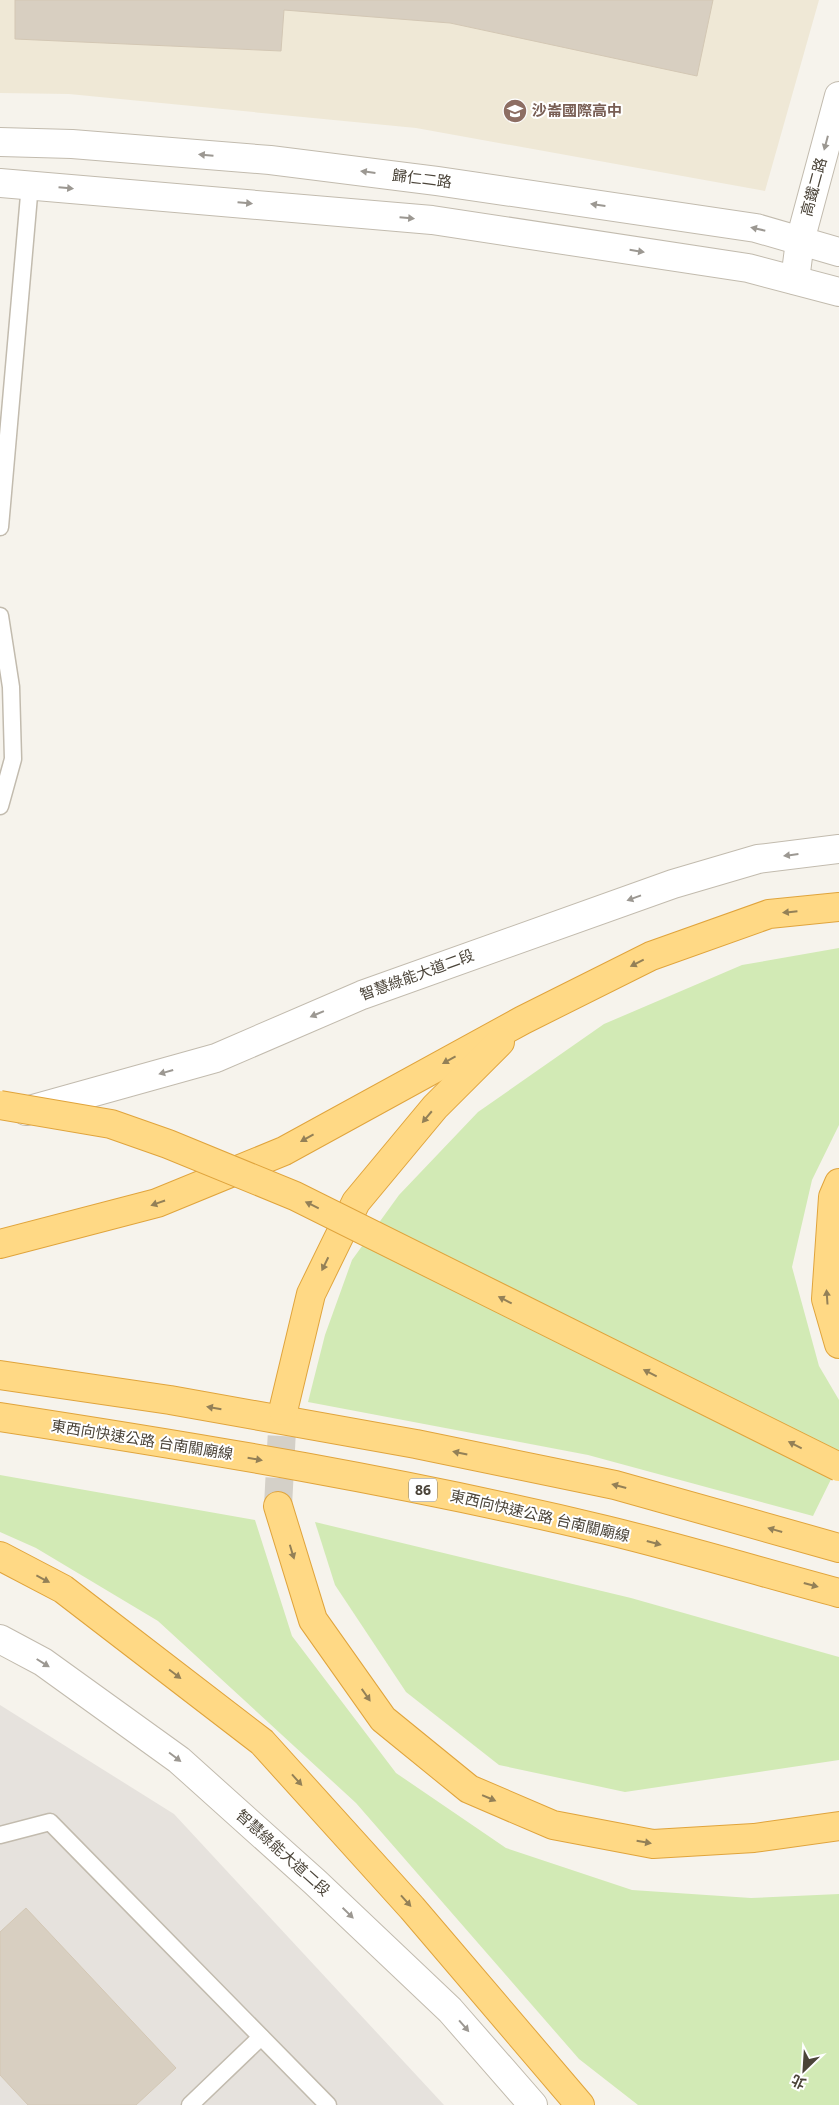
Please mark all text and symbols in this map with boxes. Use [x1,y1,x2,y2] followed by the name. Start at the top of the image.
[502,98,528,124] school or university icon: 沙崙國際高中
[532,100,622,120] place label: 沙崙國際高中
[822,135,830,150] one-way arrow
[198,150,214,158] one-way arrow
[796,155,830,218] street label: 高鐵二路
[391,164,453,192] street label: 歸仁二路
[359,168,375,176] one-way arrow
[58,184,74,192] one-way arrow
[238,200,254,208] one-way arrow
[590,200,606,208] one-way arrow
[400,214,416,222] one-way arrow
[751,225,766,233] one-way arrow
[630,248,646,256] one-way arrow
[782,851,798,859] one-way arrow
[626,894,641,902] one-way arrow
[782,908,798,916] one-way arrow
[357,944,476,1004] street label: 智慧綠能大道二段
[630,959,644,967] one-way arrow
[310,1011,324,1019] one-way arrow
[442,1056,457,1064] one-way arrow
[158,1069,173,1077] one-way arrow
[421,1110,432,1123] one-way arrow
[300,1134,313,1143] one-way arrow
[150,1199,165,1207] one-way arrow
[305,1201,319,1209] one-way arrow
[321,1257,329,1271] one-way arrow
[823,1289,831,1305] one-way arrow
[497,1296,512,1304] one-way arrow
[643,1369,657,1377] one-way arrow
[205,1403,221,1411] one-way arrow
[50,1415,235,1463] street label: 東西向快速公路 台南關廟線
[788,1441,803,1449] one-way arrow
[452,1449,467,1457] one-way arrow
[248,1455,264,1463] one-way arrow
[409,1478,437,1502] road number: 86
[611,1482,626,1490] one-way arrow
[448,1485,632,1545] street label: 東西向快速公路 台南關廟線
[768,1526,783,1534] one-way arrow
[646,1539,661,1547] one-way arrow
[289,1545,297,1560] one-way arrow
[36,1575,50,1583] one-way arrow
[803,1581,818,1589] one-way arrow
[36,1658,49,1667] one-way arrow
[168,1669,182,1679] one-way arrow
[361,1688,371,1702] one-way arrow
[168,1752,182,1762] one-way arrow
[291,1774,303,1786] one-way arrow
[482,1794,496,1802] one-way arrow
[232,1805,335,1900] street label: 智慧綠能大道二段
[637,1839,653,1847] one-way arrow
[400,1894,412,1906] one-way arrow
[341,1907,353,1919] one-way arrow
[458,2020,469,2032] one-way arrow
[779,2045,829,2095] north arrow
[788,2071,809,2094] text: 北

